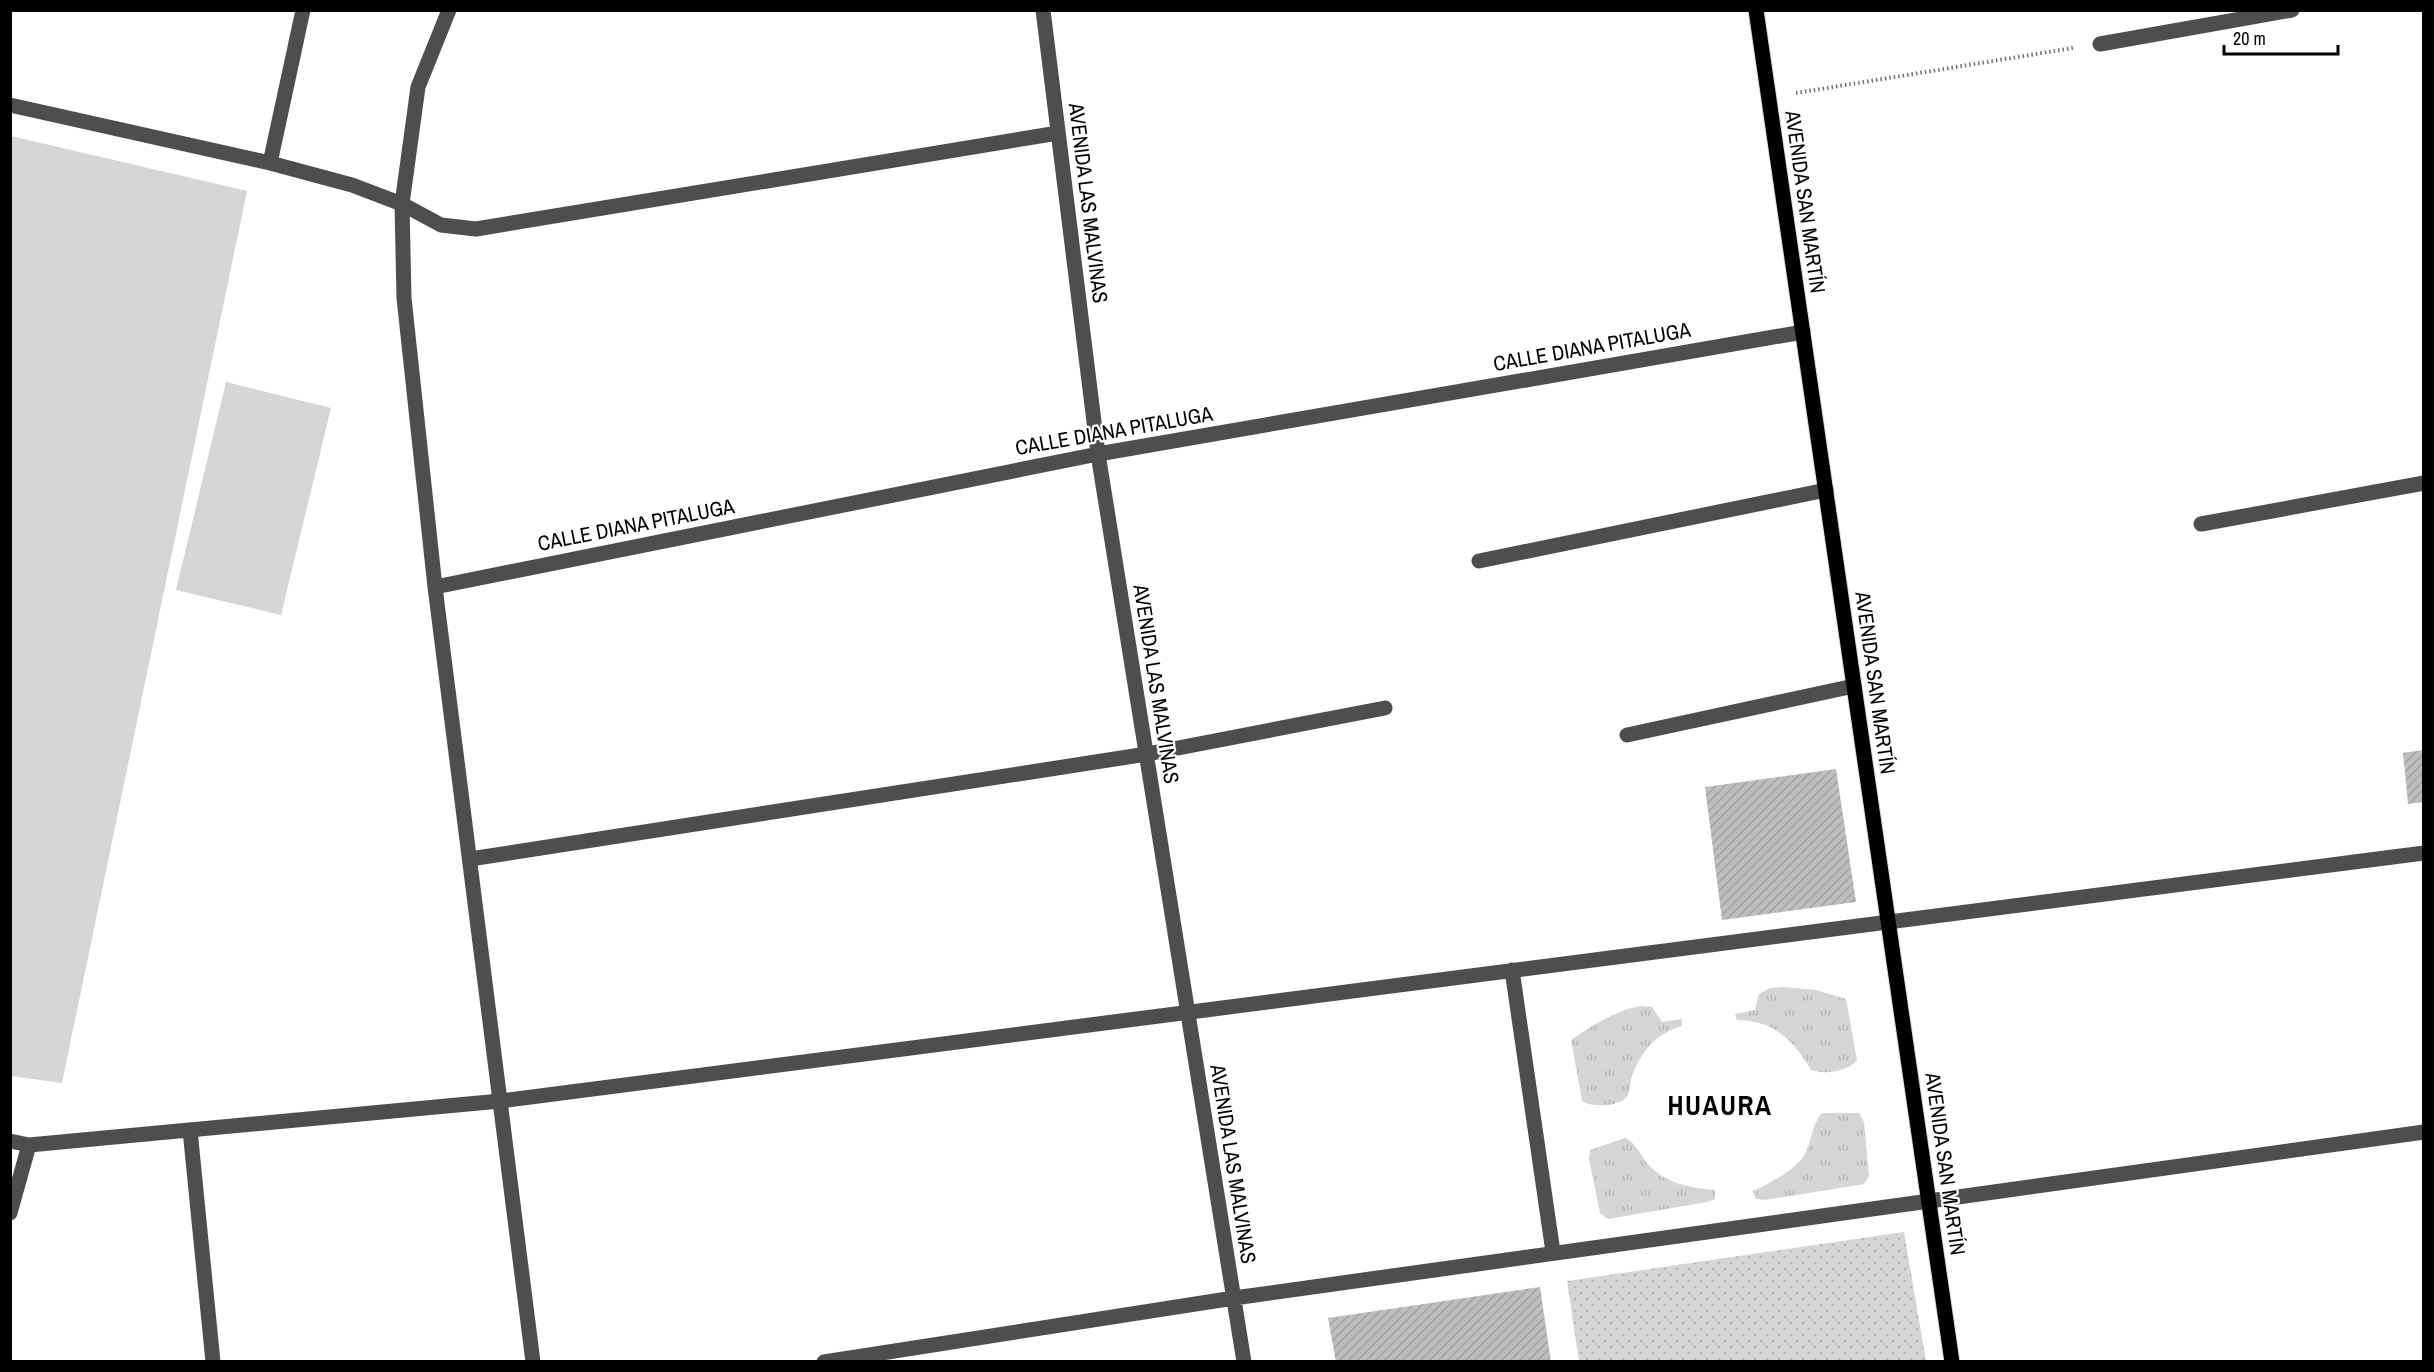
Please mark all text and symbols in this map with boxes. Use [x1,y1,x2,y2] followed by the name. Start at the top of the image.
[2224,18,2338,56] scale bar
[2233,26,2266,51] text: 20 m
[1062,100,1115,305] street label: AVENIDA LAS MALVINAS
[1778,108,1833,295] street label: AVENIDA SAN MARTÍN
[1491,315,1693,378] street label: CALLE DIANA PITALUGA
[1013,399,1215,462] street label: CALLE DIANA PITALUGA
[535,491,737,558] street label: CALLE DIANA PITALUGA
[1126,581,1187,786] street label: AVENIDA LAS MALVINAS
[1848,589,1903,776] street label: AVENIDA SAN MARTÍN
[1203,1061,1264,1266] street label: AVENIDA LAS MALVINAS
[1918,1070,1973,1257] street label: AVENIDA SAN MARTÍN
[1668,1087,1772,1123] district label: HUAURA

